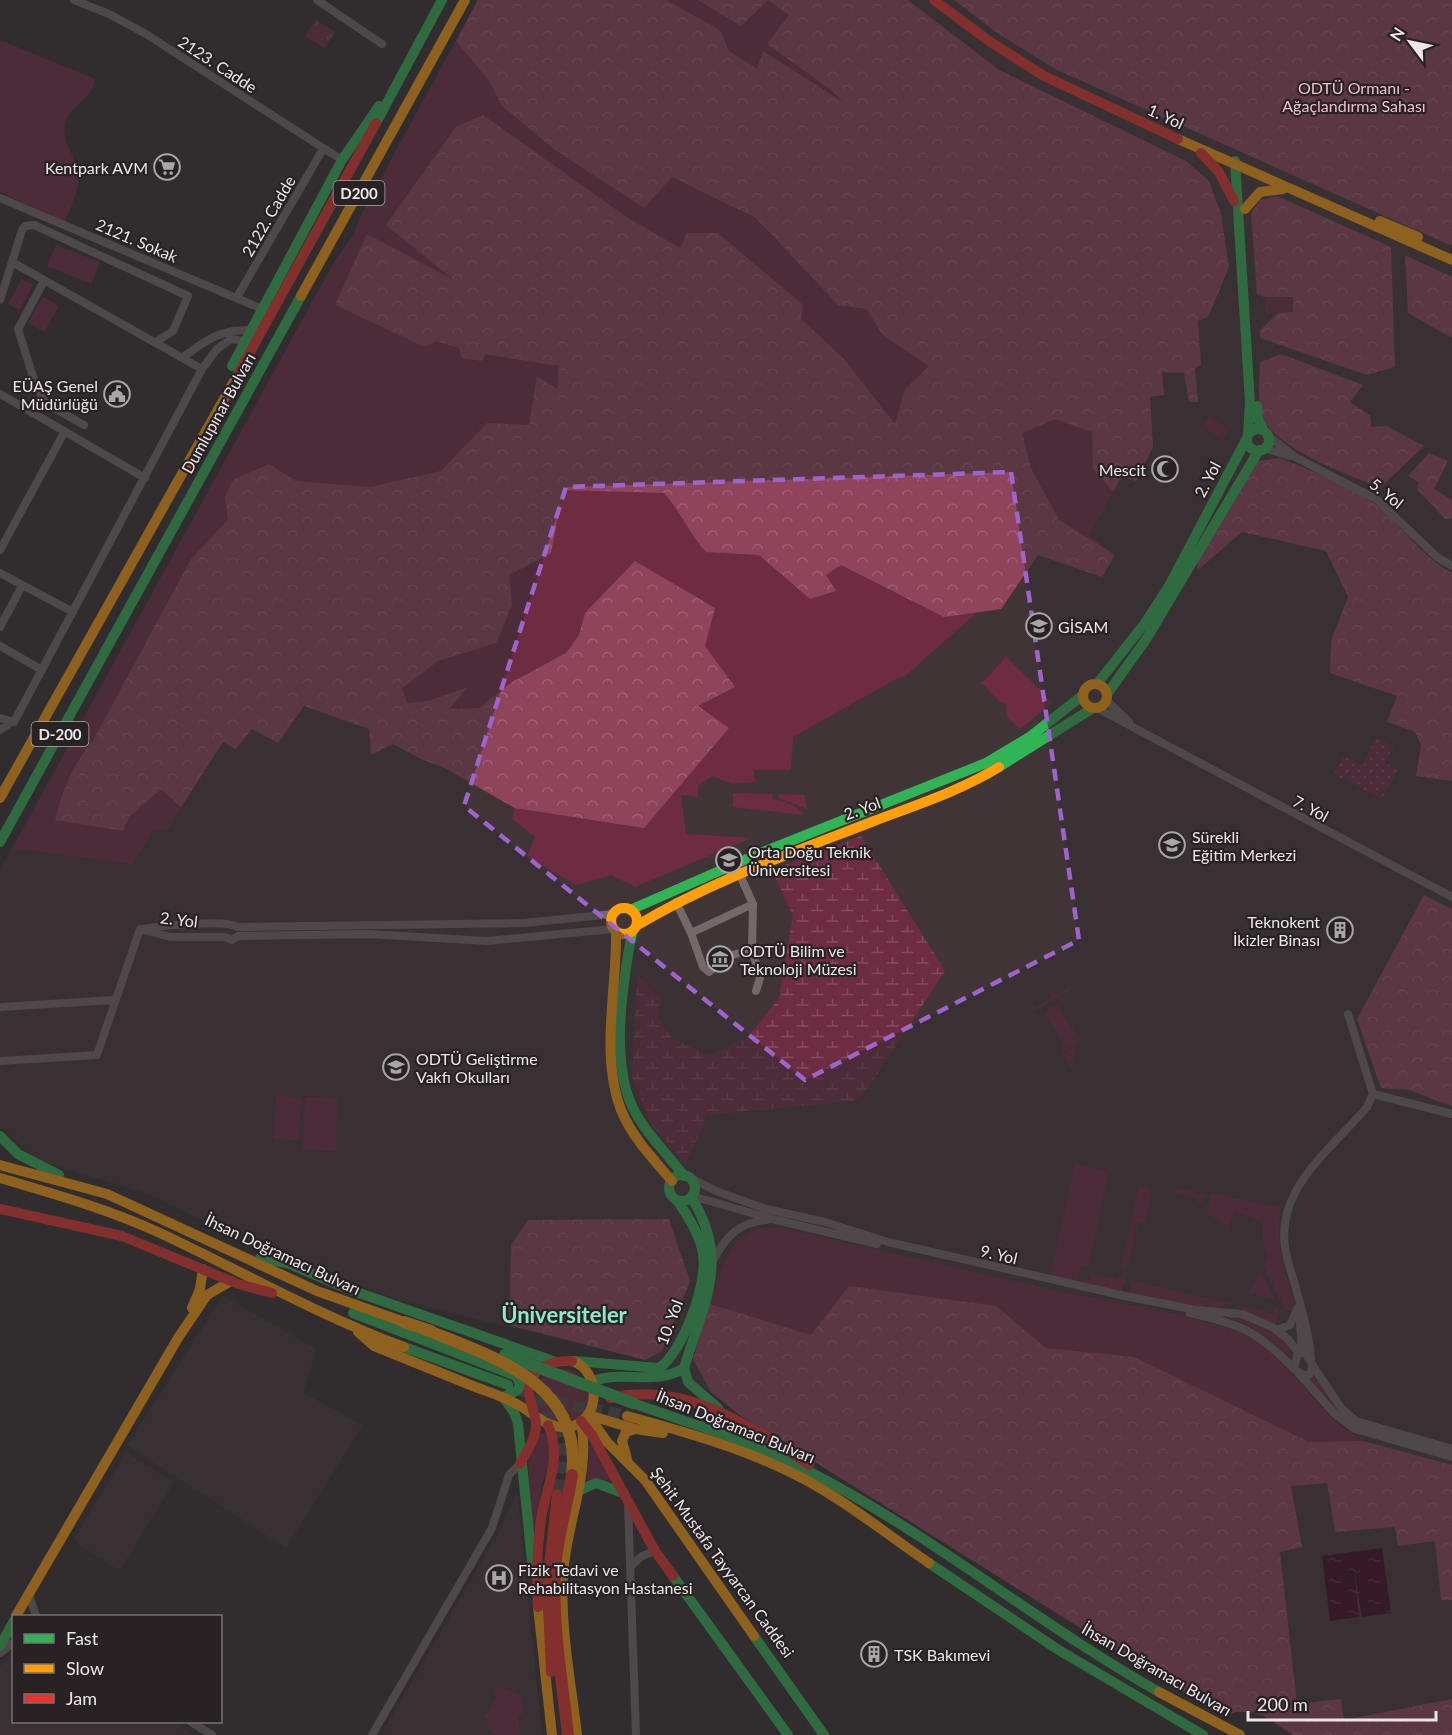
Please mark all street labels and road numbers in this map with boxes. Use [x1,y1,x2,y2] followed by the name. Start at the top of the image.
[175,32,261,96] street label: 2123. Cadde
[1145,99,1187,133] street label: 1. Yol
[237,172,299,260] street label: 2122. Cadde
[334,181,385,205] road number: D200
[93,214,182,266] street label: 2121. Sokak
[177,350,259,476] street label: Dumlupınar Bulvarı
[1190,458,1224,500] street label: 2. Yol
[1366,474,1408,512] street label: 5. Yol
[32,722,88,746] road number: D-200
[1290,791,1332,825] street label: 7. Yol
[841,793,883,823] street label: 2. Yol
[159,907,199,931] street label: 2. Yol
[202,1210,364,1298] street label: İhsan Doğramacı Bulvarı
[979,1241,1019,1267] street label: 9. Yol
[652,1297,686,1347] street label: 10. Yol
[654,1385,818,1467] street label: İhsan Doğramacı Bulvarı
[648,1463,798,1661] street label: Şehit Mustafa Tayyarcan Caddesi
[1079,1618,1235,1720] street label: İhsan Doğramacı Bulvarı

